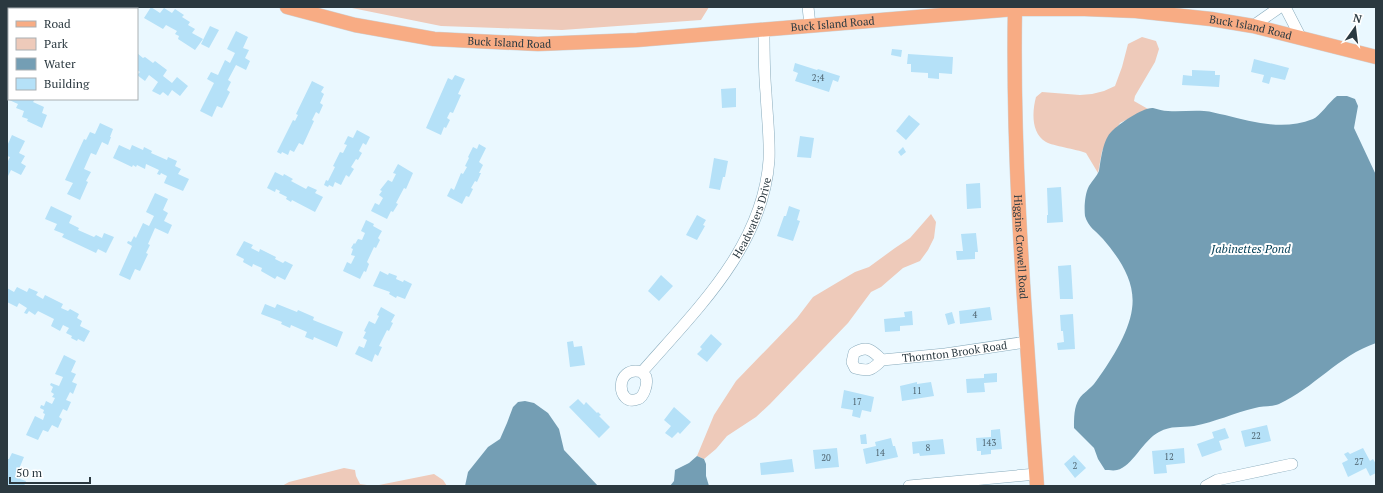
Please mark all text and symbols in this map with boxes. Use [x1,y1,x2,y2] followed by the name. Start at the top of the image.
[8,8,138,100] legend
[1335,8,1375,48] north arrow
[1352,10,1364,26] text: N
[1208,12,1293,43] street label: Buck Island Road
[790,14,875,34] street label: Buck Island Road
[44,16,71,31] text: Road
[467,34,552,51] street label: Buck Island Road
[44,36,69,51] text: Park
[44,56,76,71] text: Water
[812,72,824,84] house number: 2;4
[44,76,90,91] text: Building
[729,176,774,261] street label: Headwaters Drive
[1011,194,1031,300] street label: Higgins Crowell Road
[1210,241,1291,256] water label: Jabinettes Pond
[973,309,978,321] house number: 4
[901,338,1008,365] street label: Thornton Brook Road
[912,385,922,397] house number: 11
[852,396,862,408] house number: 17
[1251,430,1261,442] house number: 22
[982,437,996,449] house number: 143
[926,442,931,454] house number: 8
[875,447,885,459] house number: 14
[1164,451,1174,463] house number: 12
[821,452,831,464] house number: 20
[1354,456,1364,468] house number: 27
[10,459,90,485] scale bar
[1073,460,1078,472] house number: 2
[16,465,43,480] text: 50 m

